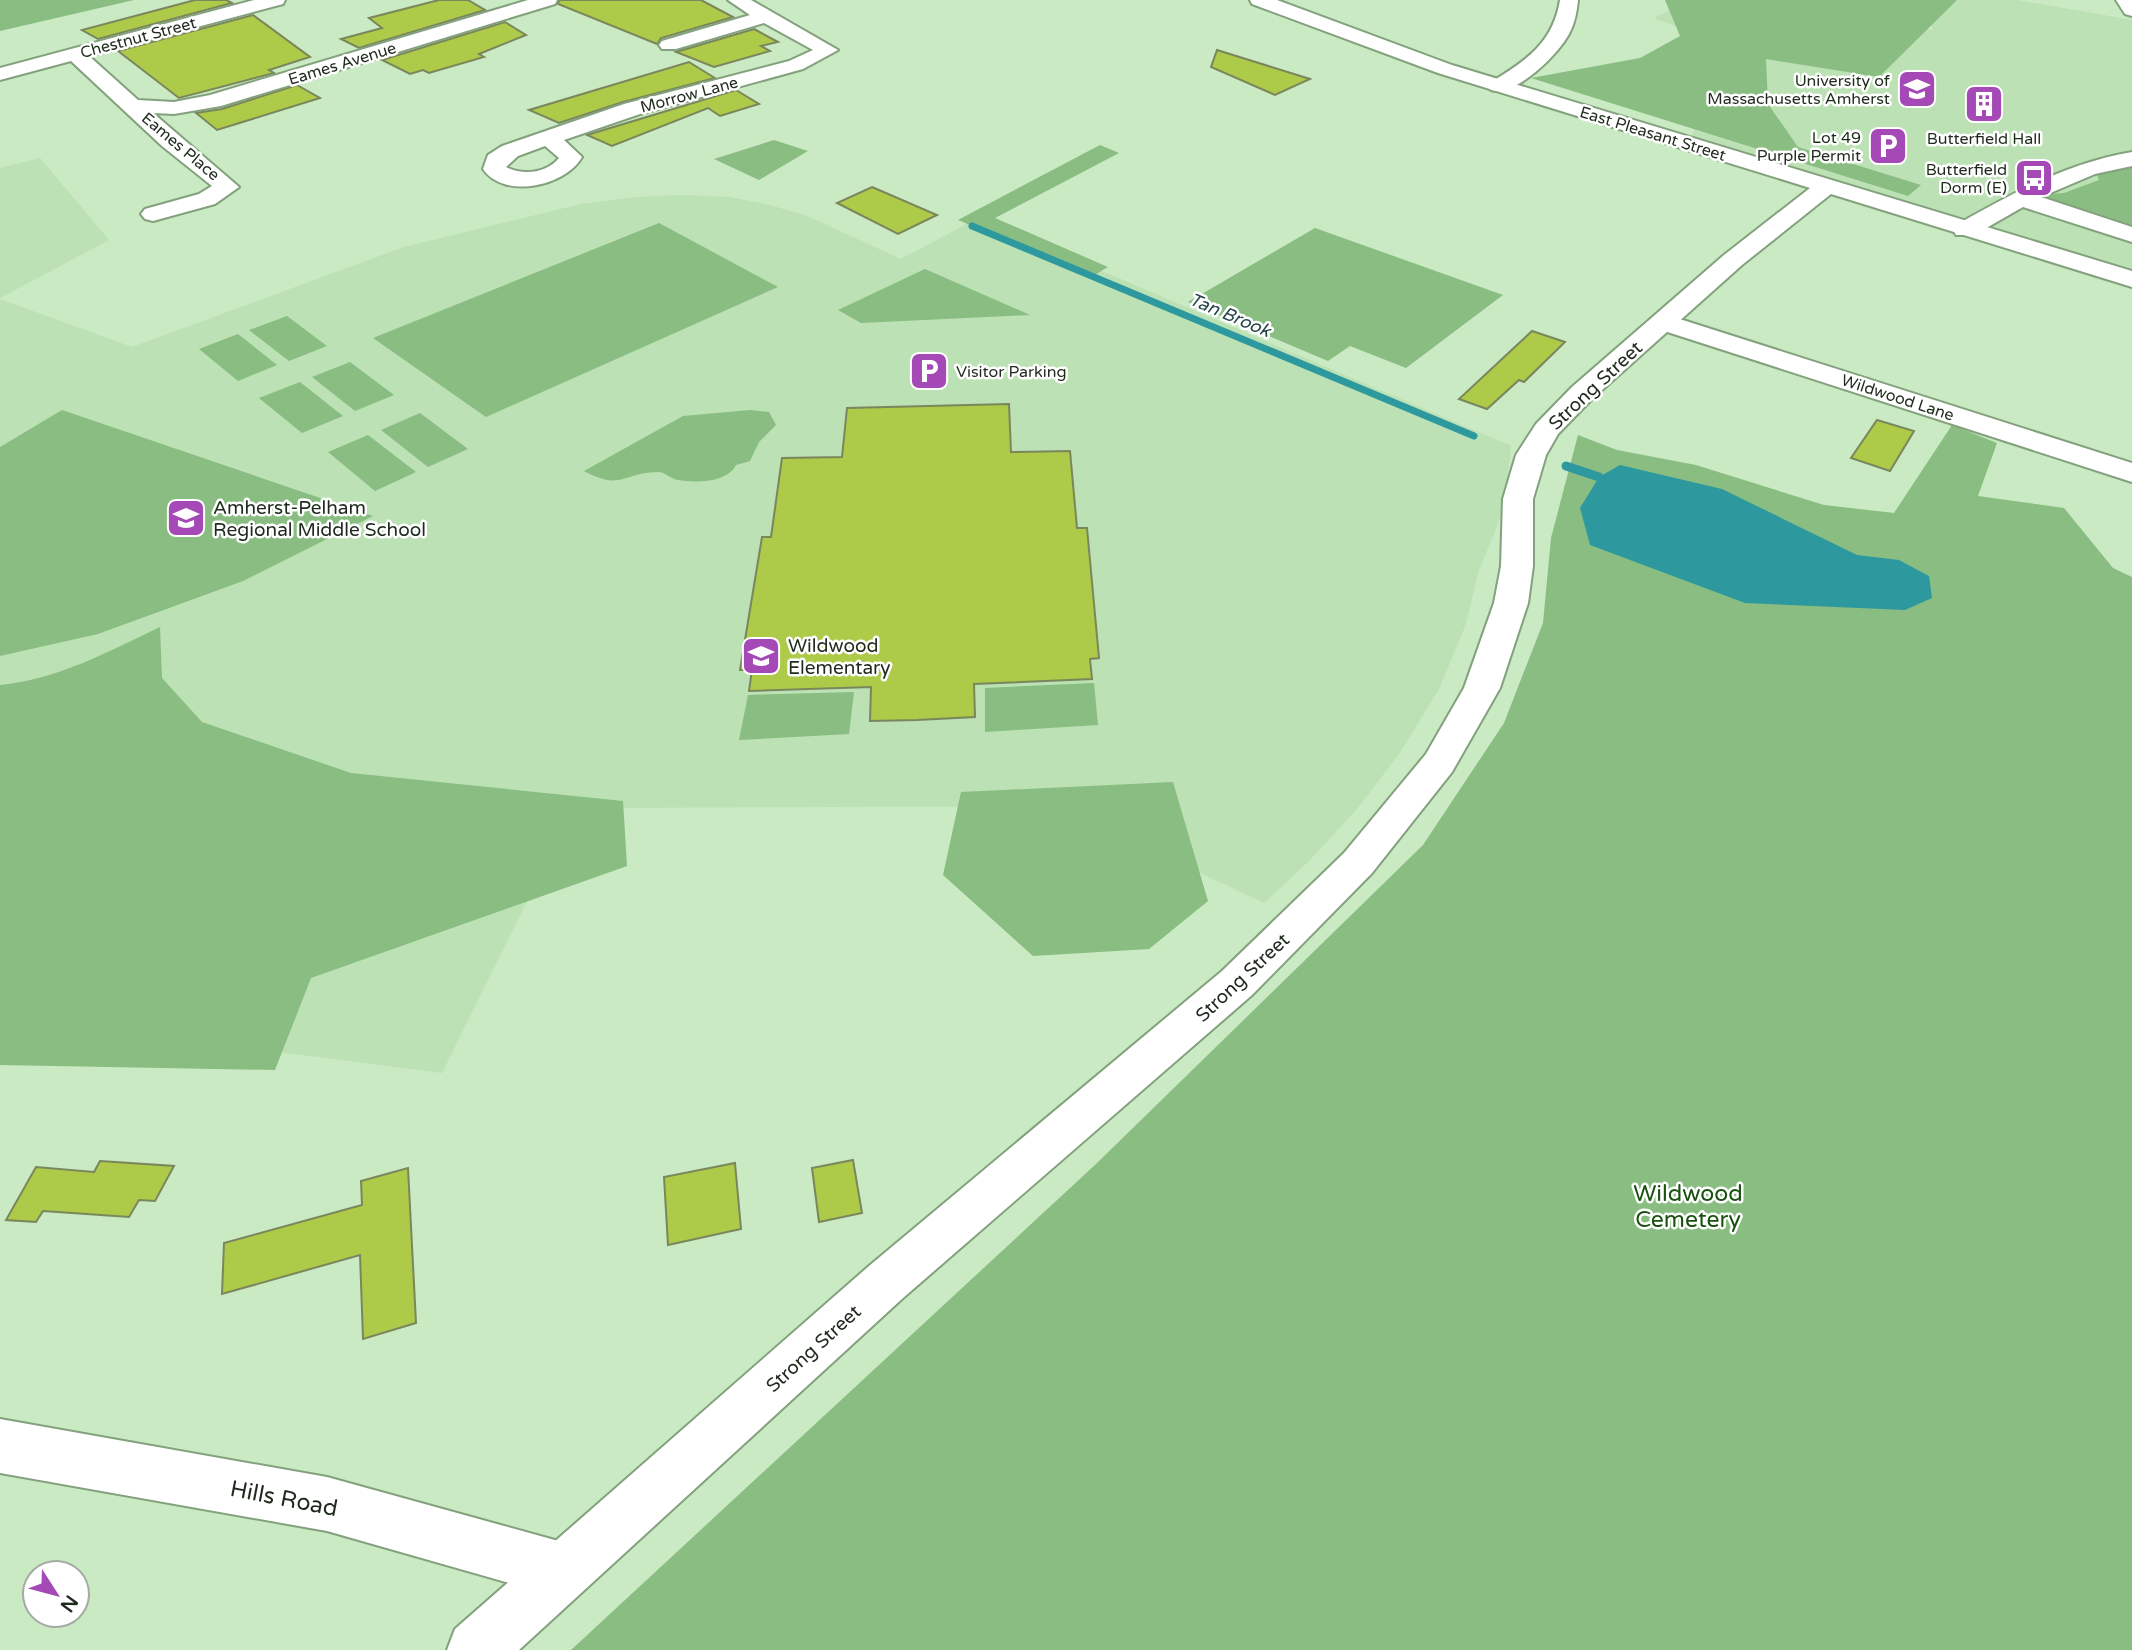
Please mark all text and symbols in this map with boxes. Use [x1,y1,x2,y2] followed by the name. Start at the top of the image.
[78,13,198,63] street label: Chestnut Street
[286,38,399,90] street label: Eames Avenue
[1896,68,1938,110] school or university icon: University of Massachusetts Amherst
[1707,71,1891,109] place label: University of Massachusetts Amherst
[638,72,740,118] street label: Morrow Lane
[1963,83,2005,125] building icon: Butterfield Hall
[1577,102,1728,166] street label: East Pleasant Street
[137,108,223,185] street label: Eames Place
[1867,125,1909,167] parking icon: Lot 49 Purple Permit
[1757,128,1861,166] place label: Lot 49 Purple Permit
[1927,129,2041,149] place label: Butterfield Hall
[2013,157,2055,199] bus stop icon: Butterfield Dorm (E)
[1926,160,2007,198] place label: Butterfield Dorm (E)
[1186,288,1275,342] water label: Tan Brook
[1544,337,1647,435] street label: Strong Street
[908,350,950,392] parking icon: Visitor Parking
[956,362,1067,382] place label: Visitor Parking
[1839,370,1957,426] street label: Wildwood Lane
[165,497,207,539] school or university icon: Amherst-Pelham Regional Middle School
[213,497,426,541] place label: Amherst-Pelham Regional Middle School
[740,635,782,677] school or university icon: Wildwood Elementary
[788,635,891,679] place label: Wildwood Elementary
[1191,929,1294,1027] street label: Strong Street
[1633,1180,1743,1234] park label: Wildwood Cemetery
[762,1300,866,1397] street label: Strong Street
[228,1475,340,1523] street label: Hills Road
[21,1559,91,1629] north arrow
[56,1591,82,1616] text: N

